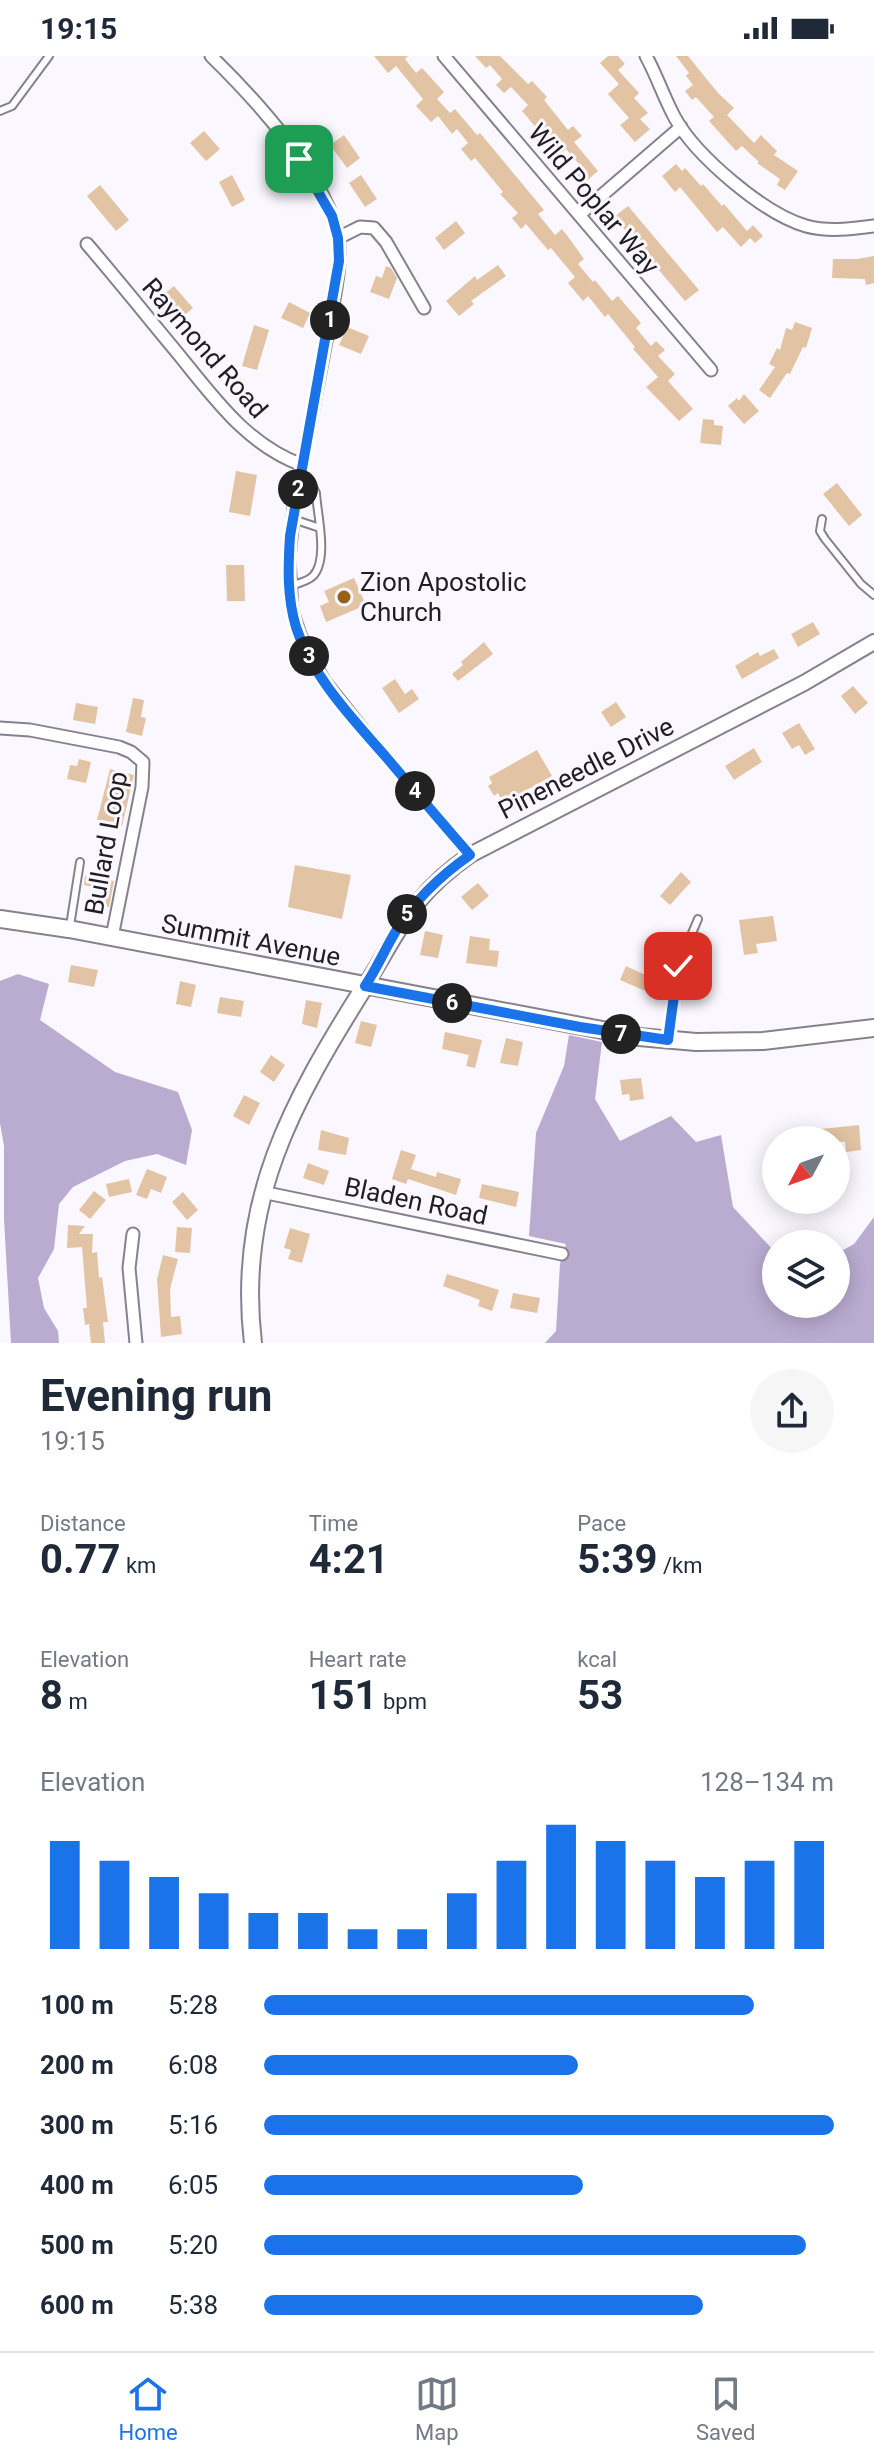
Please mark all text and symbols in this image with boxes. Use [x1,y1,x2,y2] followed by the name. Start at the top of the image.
[40,11,117,46] text: 19:15
[522,118,666,280] street label: Wild Poplar Way
[265,125,333,193] pin
[277,137,321,181] icon: arrive
[136,272,274,424] street label: Raymond Road
[310,300,350,340] pin: 1
[324,307,336,332] text: 1
[278,469,318,509] pin: 2
[292,476,304,501] text: 2
[360,567,527,627] place label: Zion Apostolic Church
[335,588,353,606] marker: Zion Apostolic Church
[289,636,329,676] pin: 3
[303,643,315,668] text: 3
[493,711,679,825] street label: Pineneedle Drive
[79,769,133,917] street label: Bullard Loop
[395,771,435,811] pin: 4
[409,778,421,803] text: 4
[387,894,427,934] pin: 5
[401,901,413,926] text: 5
[159,908,343,972] street label: Summit Avenue
[644,932,712,1000] pin
[656,944,700,988] icon: check
[432,983,472,1023] pin: 6
[446,990,458,1015] text: 6
[601,1014,641,1054] pin: 7
[615,1021,627,1046] text: 7
[762,1126,850,1214] north arrow
[762,1126,850,1318] map controls
[342,1171,490,1231] street label: Bladen Road
[762,1230,850,1318] button: layers
[750,1369,834,1453] button: share
[40,1370,272,1422] text: Evening run
[40,1426,105,1456] text: 19:15
[40,1511,126,1536] text: Distance
[309,1511,358,1536] text: Time
[577,1511,626,1536] text: Pace
[40,1536,120,1583] text: 0.77
[309,1536,389,1583] text: 4:21
[577,1536,657,1583] text: 5:39
[120,1553,156,1578] text: km
[657,1553,702,1578] text: /km
[40,1647,129,1672] text: Elevation
[309,1647,407,1672] text: Heart rate
[577,1647,617,1672] text: kcal
[40,1672,63,1719] text: 8
[309,1672,378,1719] text: 151
[577,1672,623,1719] text: 53
[63,1689,88,1714] text: m
[378,1689,427,1714] text: bpm
[40,1767,145,1797] text: Elevation
[700,1767,834,1797] text: 128–134 m
[40,1990,114,2020] text: 100 m
[168,1990,218,2020] text: 5:28
[40,2050,114,2080] text: 200 m
[168,2050,218,2080] text: 6:08
[40,2110,114,2140] text: 300 m
[168,2110,218,2140] text: 5:16
[40,2170,114,2200] text: 400 m
[168,2170,218,2200] text: 6:05
[40,2230,114,2260] text: 500 m
[168,2230,218,2260] text: 5:20
[40,2290,114,2320] text: 600 m
[168,2290,218,2320] text: 5:38
[119,2372,178,2445] tab: Home
[415,2372,459,2445] tab: Map
[696,2372,755,2445] tab: Saved

